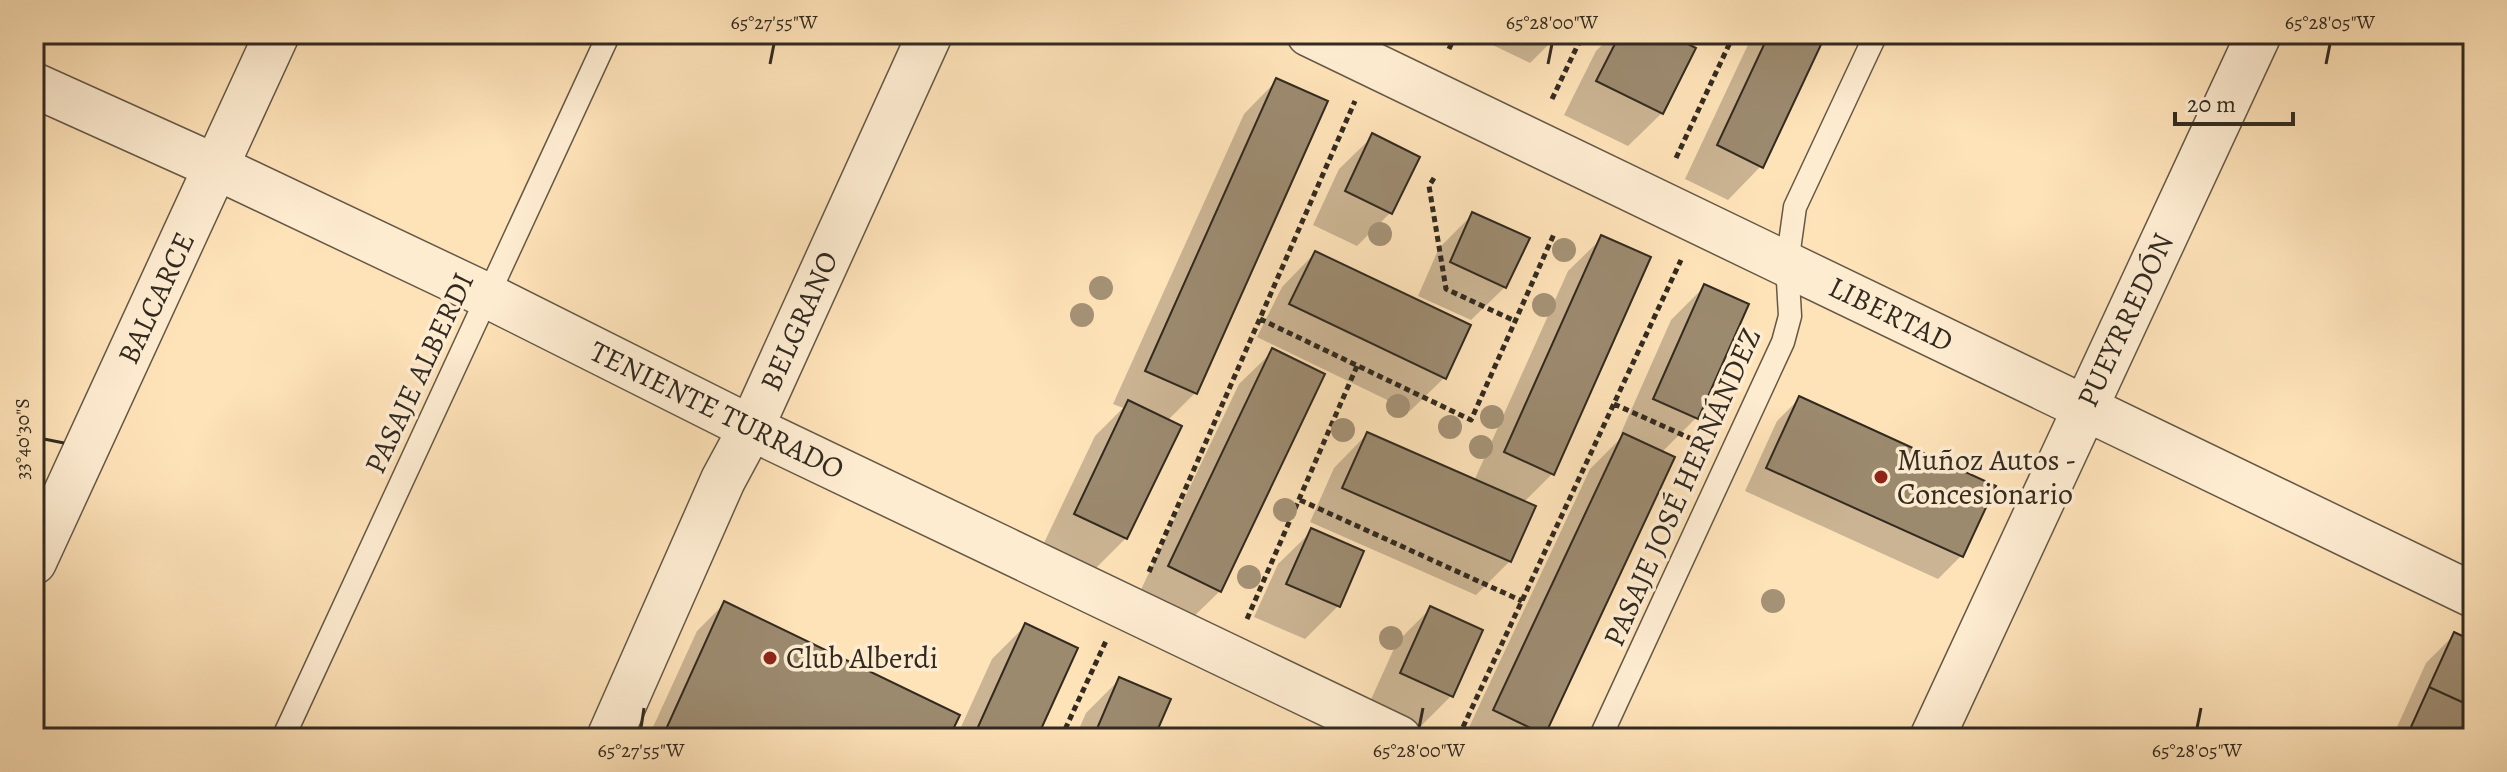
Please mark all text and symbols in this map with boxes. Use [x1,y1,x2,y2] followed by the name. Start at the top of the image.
[730,9,818,36] text: 65°27'55"W
[1506,9,1599,36] text: 65°28'00"W
[2285,9,2376,36] text: 65°28'05"W
[2175,76,2293,126] scale bar
[2187,88,2236,120] text: 20 m
[108,225,204,371] street label: BALCARCE
[2067,226,2183,414] street label: PUEYRREDÓN
[750,245,848,397] street label: BELGRANO
[355,266,483,480] street label: PASAJE ALBERDI
[1822,267,1960,361] street label: LIBERTAD
[1594,321,1770,653] street label: PASAJE JOSÉ HERNÁNDEZ
[583,331,851,489] street label: TENIENTE TURRADO
[9,398,36,480] text: 33°40'30"S
[1897,440,2076,514] place label: Muñoz Autos - Concesionario
[1872,468,1890,486] marker: Muñoz Autos - Concesionario
[786,638,938,678] place label: Club Alberdi
[761,649,779,667] marker: Club Alberdi
[597,737,685,764] text: 65°27'55"W
[1373,737,1466,764] text: 65°28'00"W
[2152,737,2243,764] text: 65°28'05"W

